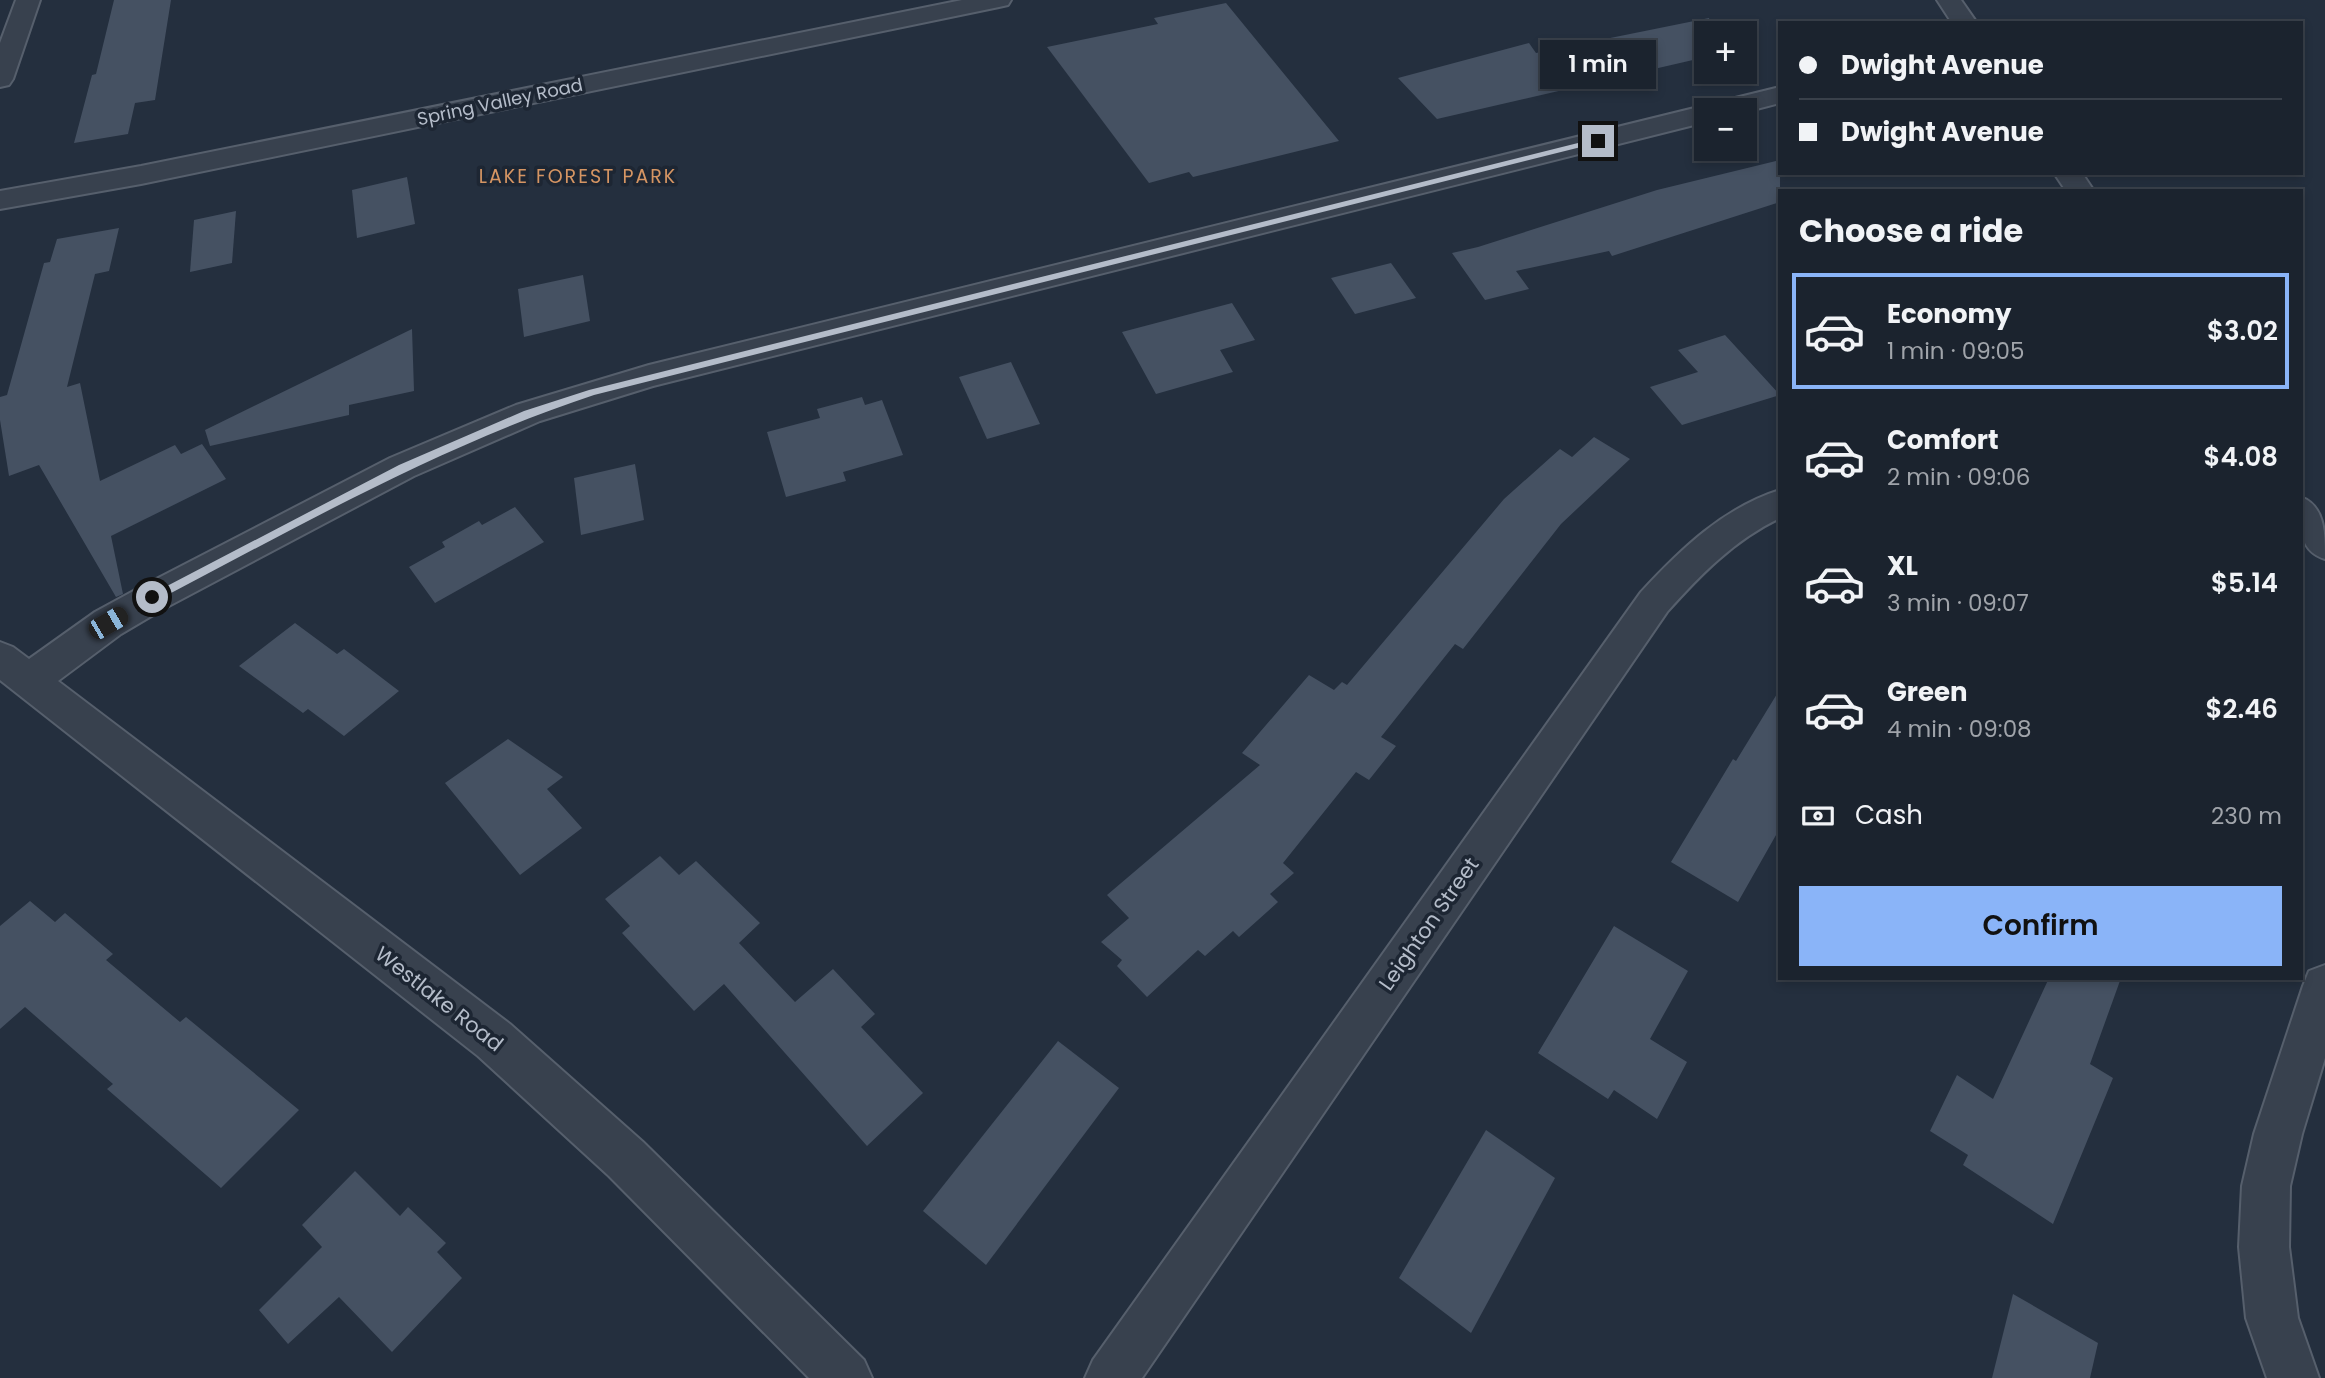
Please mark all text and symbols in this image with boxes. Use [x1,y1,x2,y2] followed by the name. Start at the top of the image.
[1694,21,1757,161] map controls
[1694,21,1757,84] button: +
[1540,40,1656,88] callout: 1 min
[1841,47,2044,83] text: Dwight Avenue
[1568,48,1628,80] text: 1 min
[415,72,585,131] street label: Spring Valley Road
[1694,98,1757,161] button: −
[1841,114,2044,150] text: Dwight Avenue
[1582,125,1614,157] route end
[479,163,677,190] district label: LAKE FOREST PARK
[1799,208,2023,253] text: Choose a ride
[1887,296,2011,332] text: Economy
[1803,300,1866,363] icon: car
[2207,313,2278,349] text: $3.02
[1887,335,2024,367] text: 1 min · 09:05
[1887,422,1999,458] text: Comfort
[1803,426,1866,489] icon: car
[2204,439,2278,475] text: $4.08
[1887,461,2030,493] text: 2 min · 09:06
[1887,548,1918,584] text: XL
[1803,552,1866,615] icon: car
[2211,565,2278,601] text: $5.14
[136,581,168,613] route start
[1887,587,2029,619] text: 3 min · 09:07
[85,603,132,643] car
[1887,674,1968,710] text: Green
[1803,678,1866,741] icon: car
[2205,691,2278,727] text: $2.46
[1887,713,2032,745] text: 4 min · 09:08
[1799,797,1837,835] icon: cash
[1855,797,1923,833] text: Cash
[2211,800,2282,832] text: 230 m
[1372,851,1485,996] street label: Leighton Street
[1799,886,2282,966] button: Confirm
[369,939,510,1058] street label: Westlake Road

